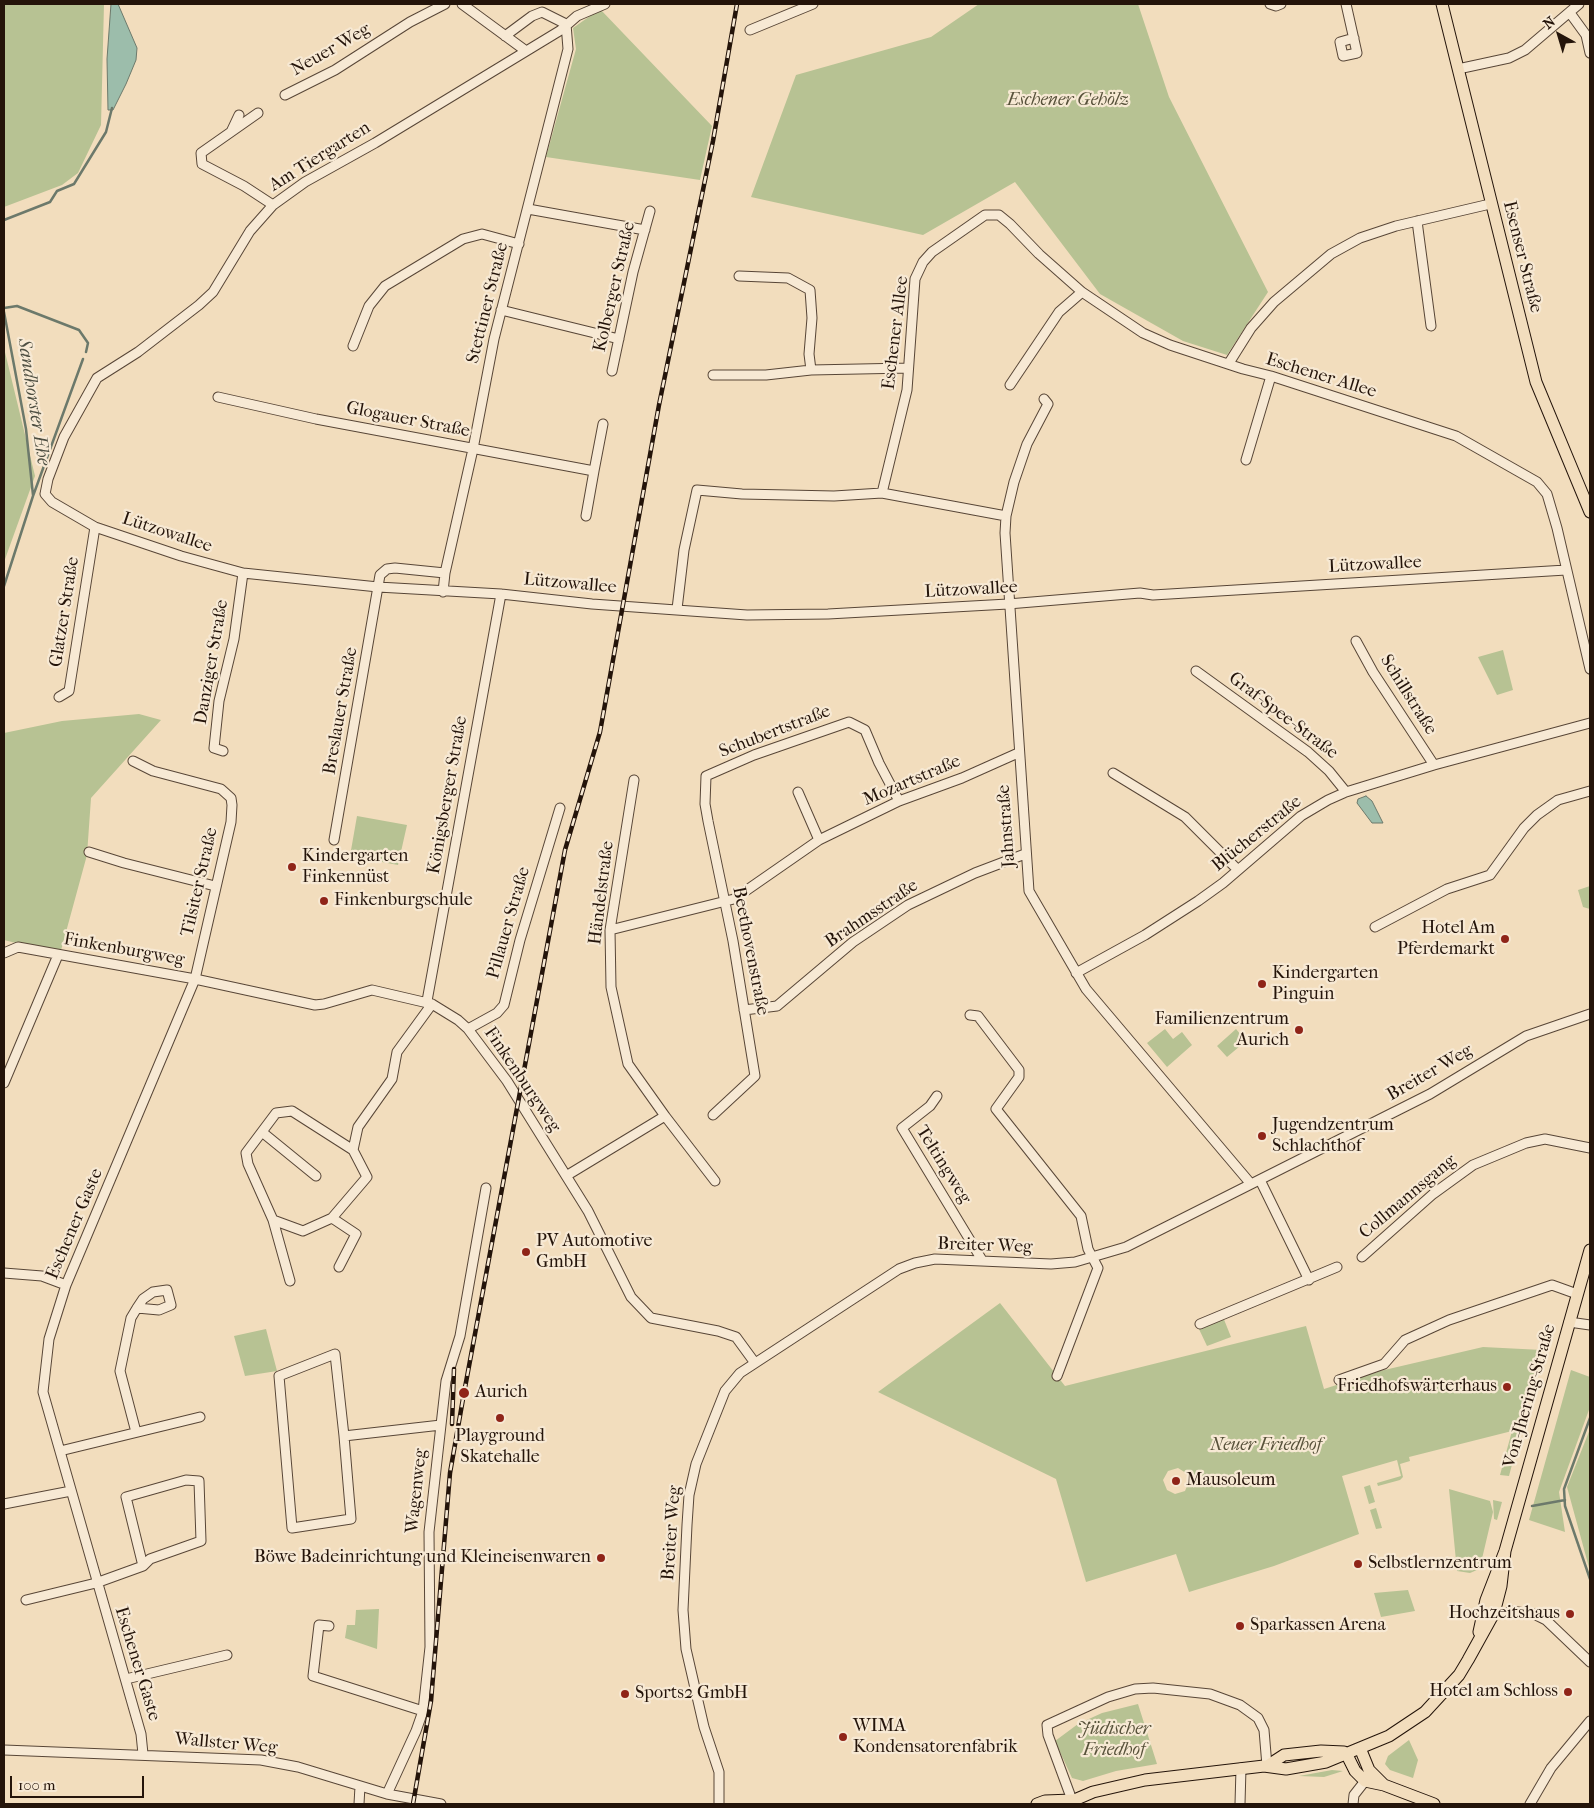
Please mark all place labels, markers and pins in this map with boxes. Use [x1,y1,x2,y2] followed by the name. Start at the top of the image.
[302,846,409,889] place label: Kindergarten Finkennüst
[286,861,298,873] marker: Kindergarten Finkennüst
[334,890,473,912] place label: Finkenburgschule
[318,895,330,907] marker: Finkenburgschule
[1397,918,1495,961] place label: Hotel Am Pferdemarkt
[1499,933,1511,945] marker: Hotel Am Pferdemarkt
[1272,963,1379,1006] place label: Kindergarten Pinguin
[1256,978,1268,990] marker: Kindergarten Pinguin
[1155,1009,1289,1052] place label: Familienzentrum Aurich
[1293,1024,1305,1036] marker: Familienzentrum Aurich
[1272,1115,1394,1158] place label: Jugendzentrum Schlachthof
[1256,1130,1268,1142] marker: Jugendzentrum Schlachthof
[536,1231,652,1274] place label: PV Automotive GmbH
[520,1246,532,1258] marker: PV Automotive GmbH
[1337,1376,1497,1398] place label: Friedhofswärterhaus
[1501,1381,1513,1393] marker: Friedhofswärterhaus
[475,1382,527,1404] place label: Aurich
[457,1386,471,1400] marker: Aurich
[494,1412,506,1424] marker: Playground Skatehalle
[455,1426,545,1468] place label: Playground Skatehalle
[1186,1470,1275,1492] place label: Mausoleum
[1170,1475,1182,1487] marker: Mausoleum
[254,1547,591,1569] place label: Böwe Badeinrichtung und Kleineisenwaren
[595,1552,607,1564] marker: Böwe Badeinrichtung und Kleineisenwaren
[1368,1553,1512,1575] place label: Selbstlernzentrum
[1352,1558,1364,1570] marker: Selbstlernzentrum
[1449,1603,1560,1625] place label: Hochzeitshaus
[1564,1608,1576,1620] marker: Hochzeitshaus
[1250,1615,1386,1637] place label: Sparkassen Arena
[1234,1620,1246,1632] marker: Sparkassen Arena
[1429,1681,1558,1703] place label: Hotel am Schloss
[635,1683,748,1705] place label: Sports2 GmbH
[1562,1686,1574,1698] marker: Hotel am Schloss
[619,1688,631,1700] marker: Sports2 GmbH
[853,1716,1017,1758] place label: WIMA Kondensatorenfabrik
[837,1731,849,1743] marker: WIMA Kondensatorenfabrik

